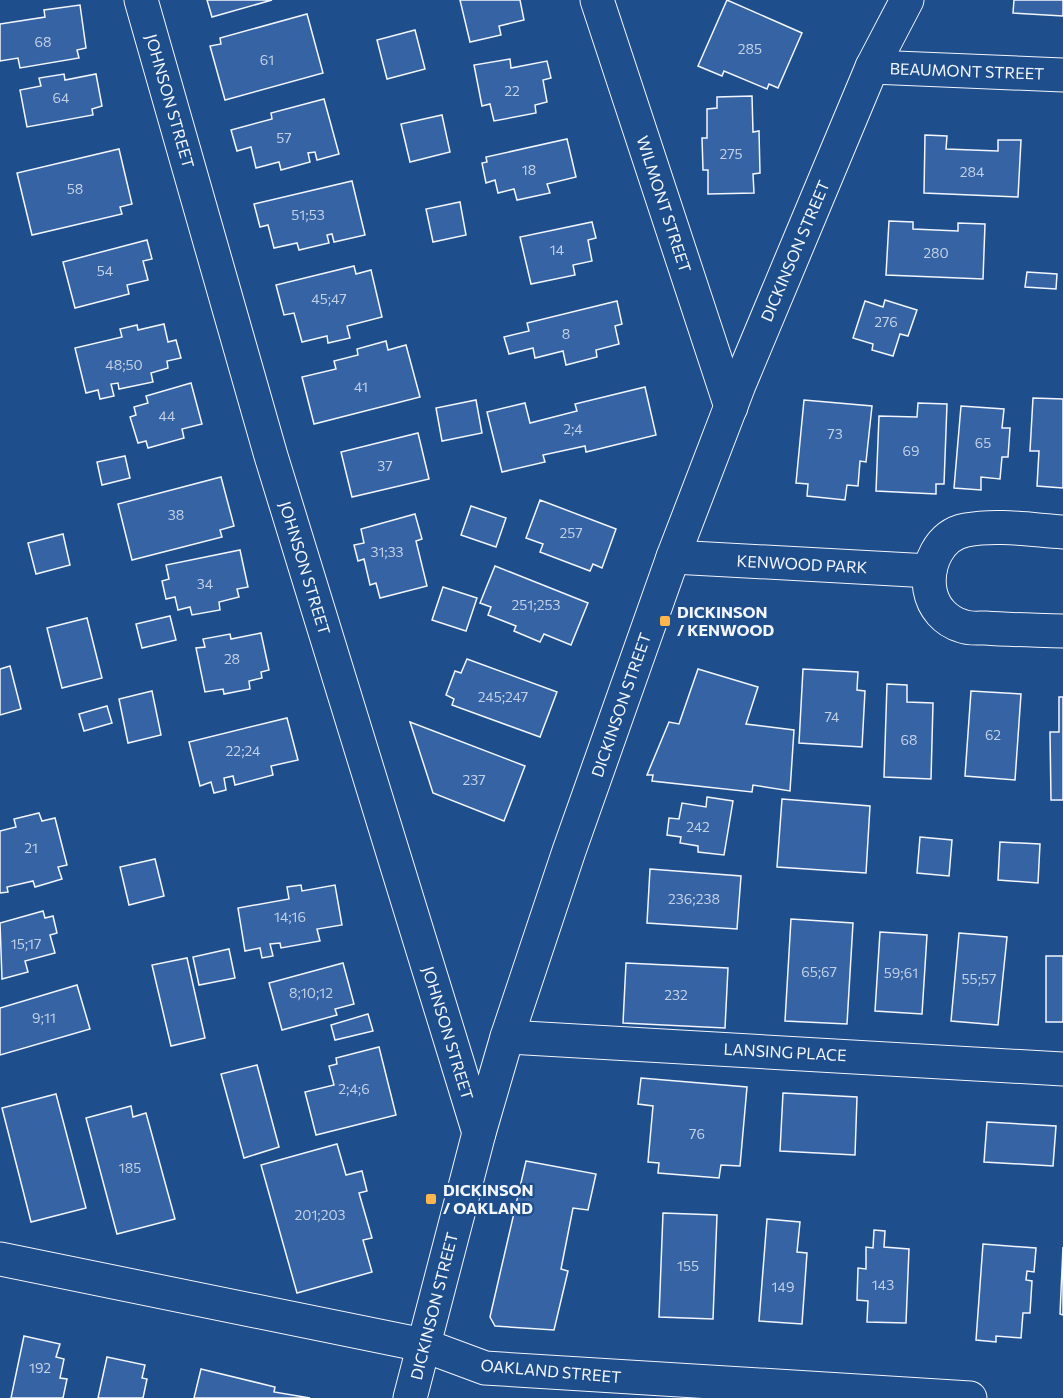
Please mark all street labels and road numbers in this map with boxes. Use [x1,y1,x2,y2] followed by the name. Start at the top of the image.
[142,32,199,170] street label: JOHNSON STREET
[889,58,1045,83] street label: BEAUMONT STREET
[633,133,696,275] street label: WILMONT STREET
[756,177,833,324] street label: DICKINSON STREET
[276,499,335,637] street label: JOHNSON STREET
[736,551,868,576] street label: KENWOOD PARK
[587,630,654,780] street label: DICKINSON STREET
[419,964,478,1102] street label: JOHNSON STREET
[723,1039,847,1064] street label: LANSING PLACE
[406,1230,461,1382] street label: DICKINSON STREET
[480,1355,622,1386] street label: OAKLAND STREET

